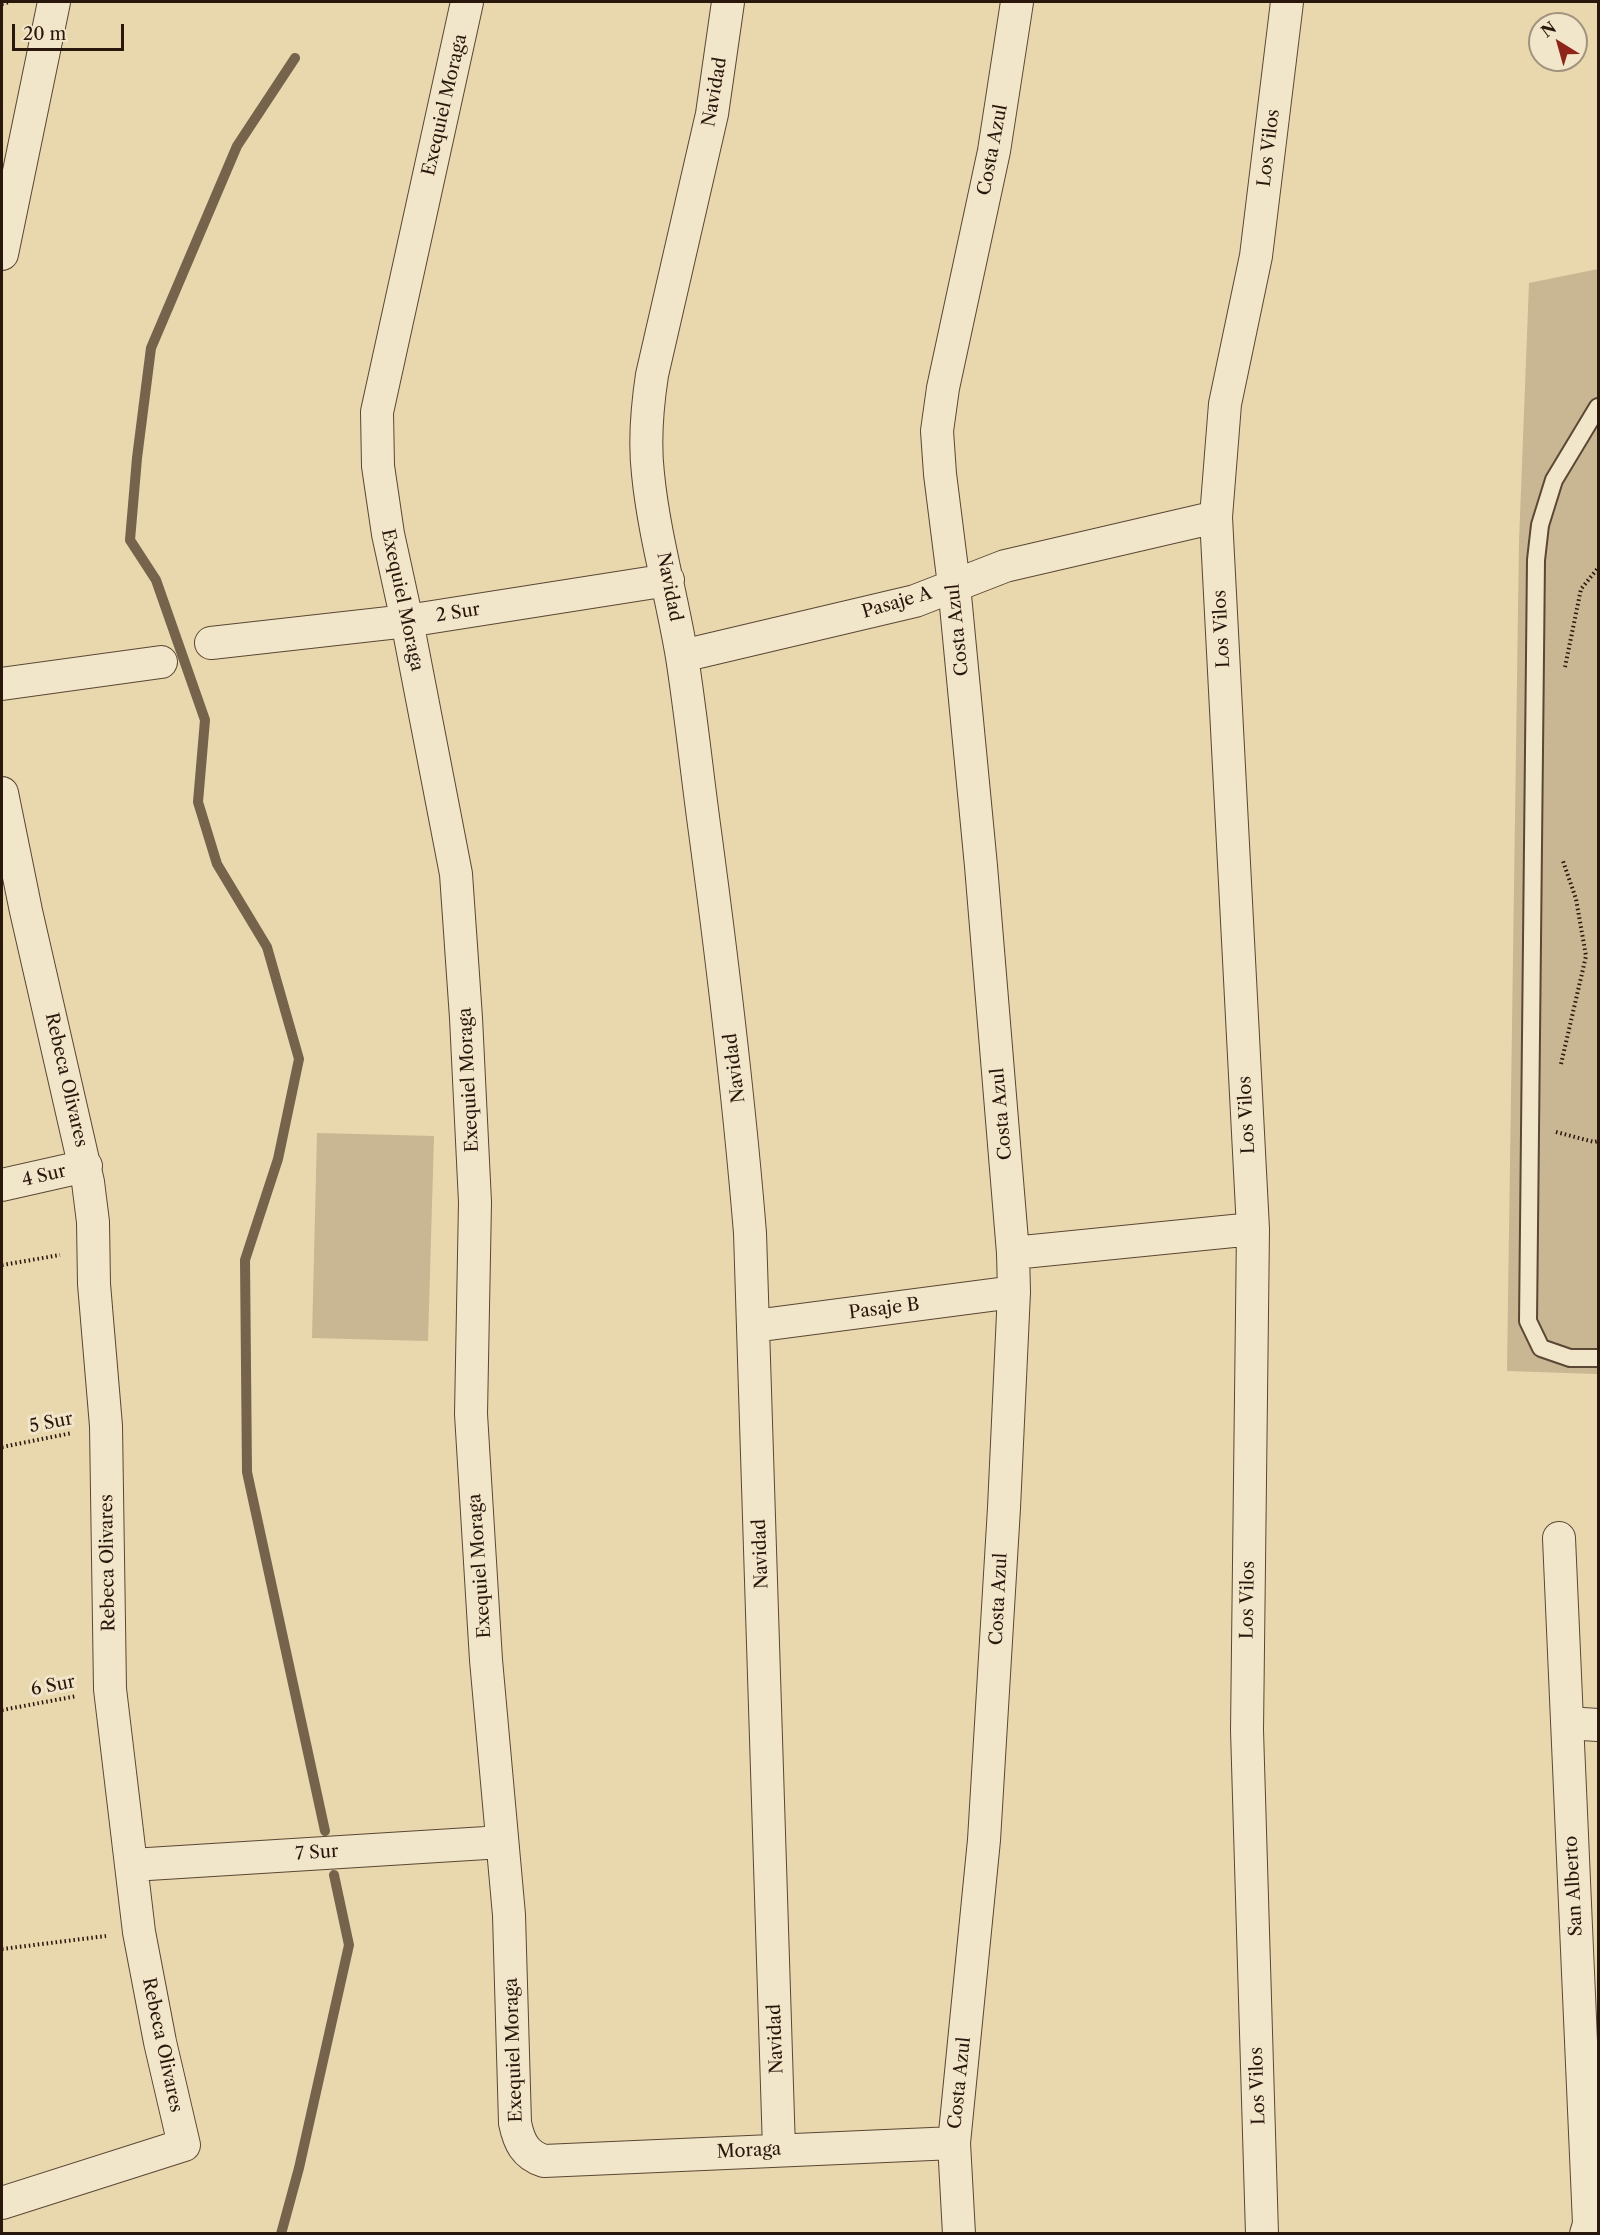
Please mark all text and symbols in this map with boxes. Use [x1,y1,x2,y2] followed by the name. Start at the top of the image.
[15,12,128,50] scale bar
[1528,12,1588,72] north arrow
[1537,17,1560,41] text: N
[23,23,66,45] text: 20 m
[418,32,472,178] street label: Exequiel Moraga
[698,56,732,128] street label: Navidad
[974,103,1012,197] street label: Costa Azul
[1254,108,1284,188] street label: Los Vilos
[376,527,428,673] street label: Exequiel Moraga
[652,551,686,623] street label: Navidad
[860,583,934,623] street label: Pasaje A
[942,583,974,677] street label: Costa Azul
[1209,589,1235,669] street label: Los Vilos
[434,599,482,627] street label: 2 Sur
[454,1007,484,1153] street label: Exequiel Moraga
[40,1011,92,1149] street label: Rebeca Olivares
[720,1032,750,1104] street label: Navidad
[987,1067,1017,1161] street label: Costa Azul
[1234,1075,1260,1155] street label: Los Vilos
[20,1160,68,1192] street label: 4 Sur
[847,1294,921,1324] street label: Pasaje B
[27,1408,75,1438] street label: 5 Sur
[464,1493,496,1639] street label: Exequiel Moraga
[96,1494,120,1632] street label: Rebeca Olivares
[749,1519,773,1589] street label: Navidad
[986,1552,1012,1646] street label: Costa Azul
[1237,1561,1259,1639] street label: Los Vilos
[29,1671,77,1701] street label: 6 Sur
[1561,1835,1587,1937] street label: San Alberto
[295,1841,339,1865] street label: 7 Sur
[137,1976,187,2114] street label: Rebeca Olivares
[501,1977,527,2123] street label: Exequiel Moraga
[764,2004,788,2074] street label: Navidad
[944,2036,976,2130] street label: Costa Azul
[1246,2047,1270,2125] street label: Los Vilos
[716,2139,782,2163] street label: Moraga

